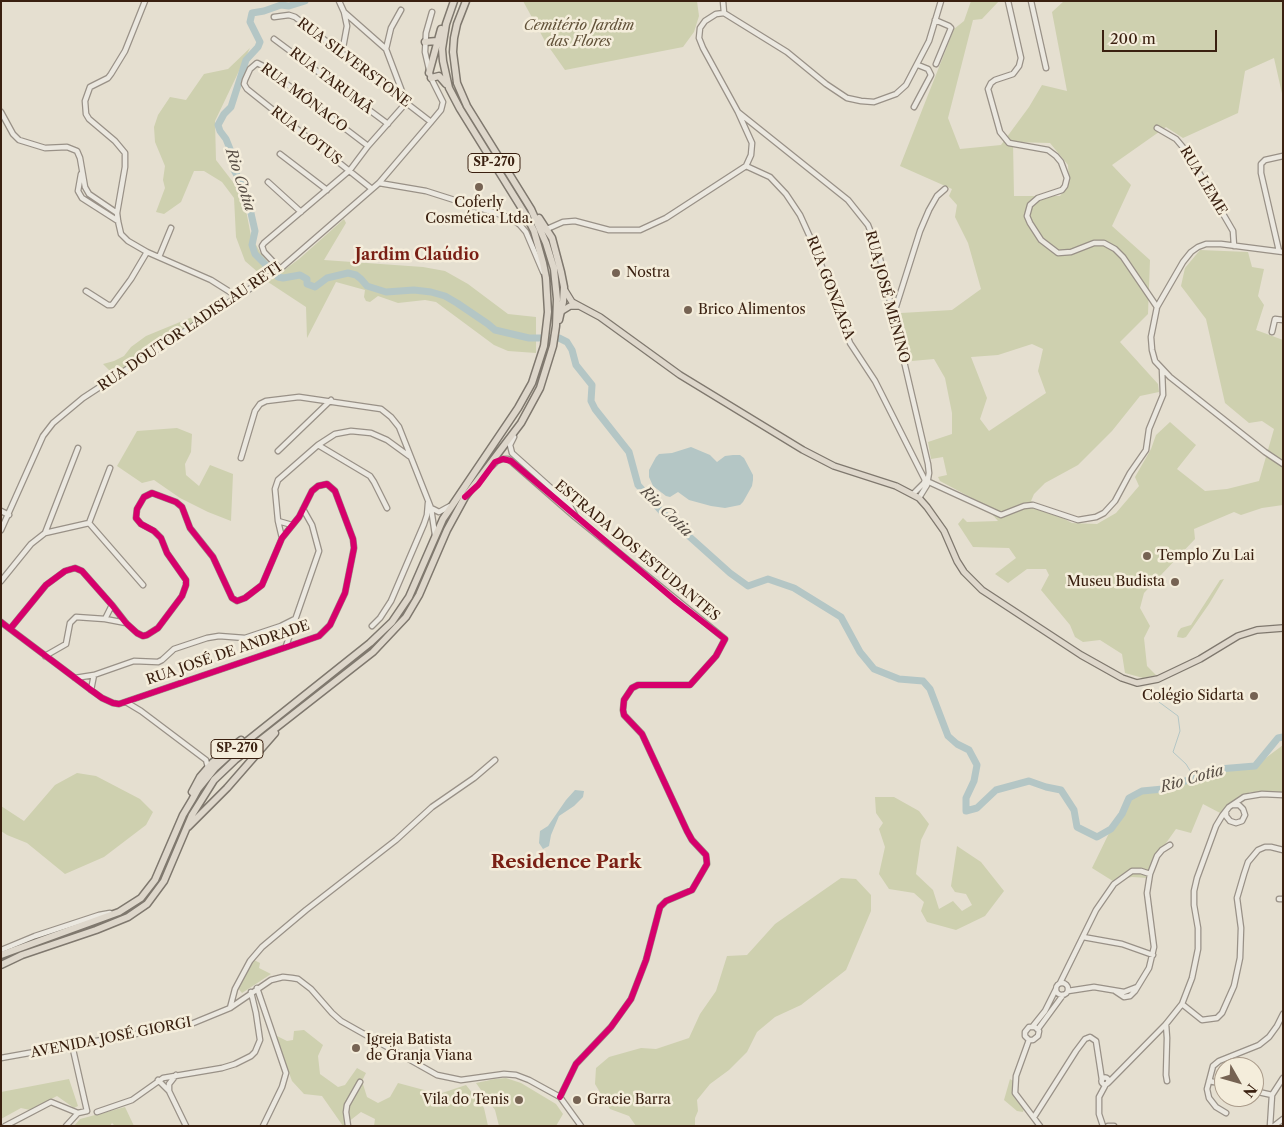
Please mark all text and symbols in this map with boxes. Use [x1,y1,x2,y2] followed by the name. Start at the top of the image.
[294,15,414,111] street label: RUA SILVERSTONE
[524,18,634,50] park label: Cemitério Jardim das Flores
[1104,20,1219,52] scale bar
[1110,29,1156,48] text: 200 m
[286,44,376,118] street label: RUA TARUMÃ
[257,60,351,136] street label: RUA MÔNACO
[267,103,345,169] street label: RUA LOTUS
[1176,144,1230,218] street label: RUA LEME
[221,146,259,214] water label: Rio Cotia
[468,154,520,172] road number: SP-270
[473,181,485,193] marker: Coferly Cosmética Ltda.
[425,195,533,228] place label: Coferly Cosmética Ltda.
[861,229,913,365] street label: RUA JOSÉ MENINO
[803,234,857,342] street label: RUA GONZAGA
[355,245,479,265] district label: Jardim Claúdio
[95,259,285,395] street label: RUA DOUTOR LADISLAU RETI
[626,265,670,281] place label: Nostra
[610,267,622,279] marker: Nostra
[698,302,806,318] place label: Brico Alimentos
[682,304,694,316] marker: Brico Alimentos
[551,477,723,625] street label: ESTRADA DOS ESTUDANTES
[636,483,696,541] water label: Rio Cotia
[1157,548,1255,564] place label: Templo Zu Lai
[1141,550,1153,562] marker: Templo Zu Lai
[1067,574,1165,590] place label: Museu Budista
[1169,576,1181,588] marker: Museu Budista
[144,617,312,689] street label: RUA JOSÉ DE ANDRADE
[1142,688,1244,704] place label: Colégio Sidarta
[1248,690,1260,702] marker: Colégio Sidarta
[211,740,263,759] road number: SP-270
[1158,761,1226,797] water label: Rio Cotia
[491,852,641,874] district label: Residence Park
[29,1014,193,1062] street label: AVENIDA JOSÉ GIORGI
[366,1032,472,1064] place label: Igreja Batista de Granja Viana
[350,1042,362,1054] marker: Igreja Batista de Granja Viana
[1214,1057,1264,1107] north arrow
[1239,1080,1261,1101] text: N
[422,1092,509,1108] place label: Vila do Tenis
[587,1092,671,1108] place label: Gracie Barra
[513,1094,525,1106] marker: Vila do Tenis
[571,1094,583,1106] marker: Gracie Barra

